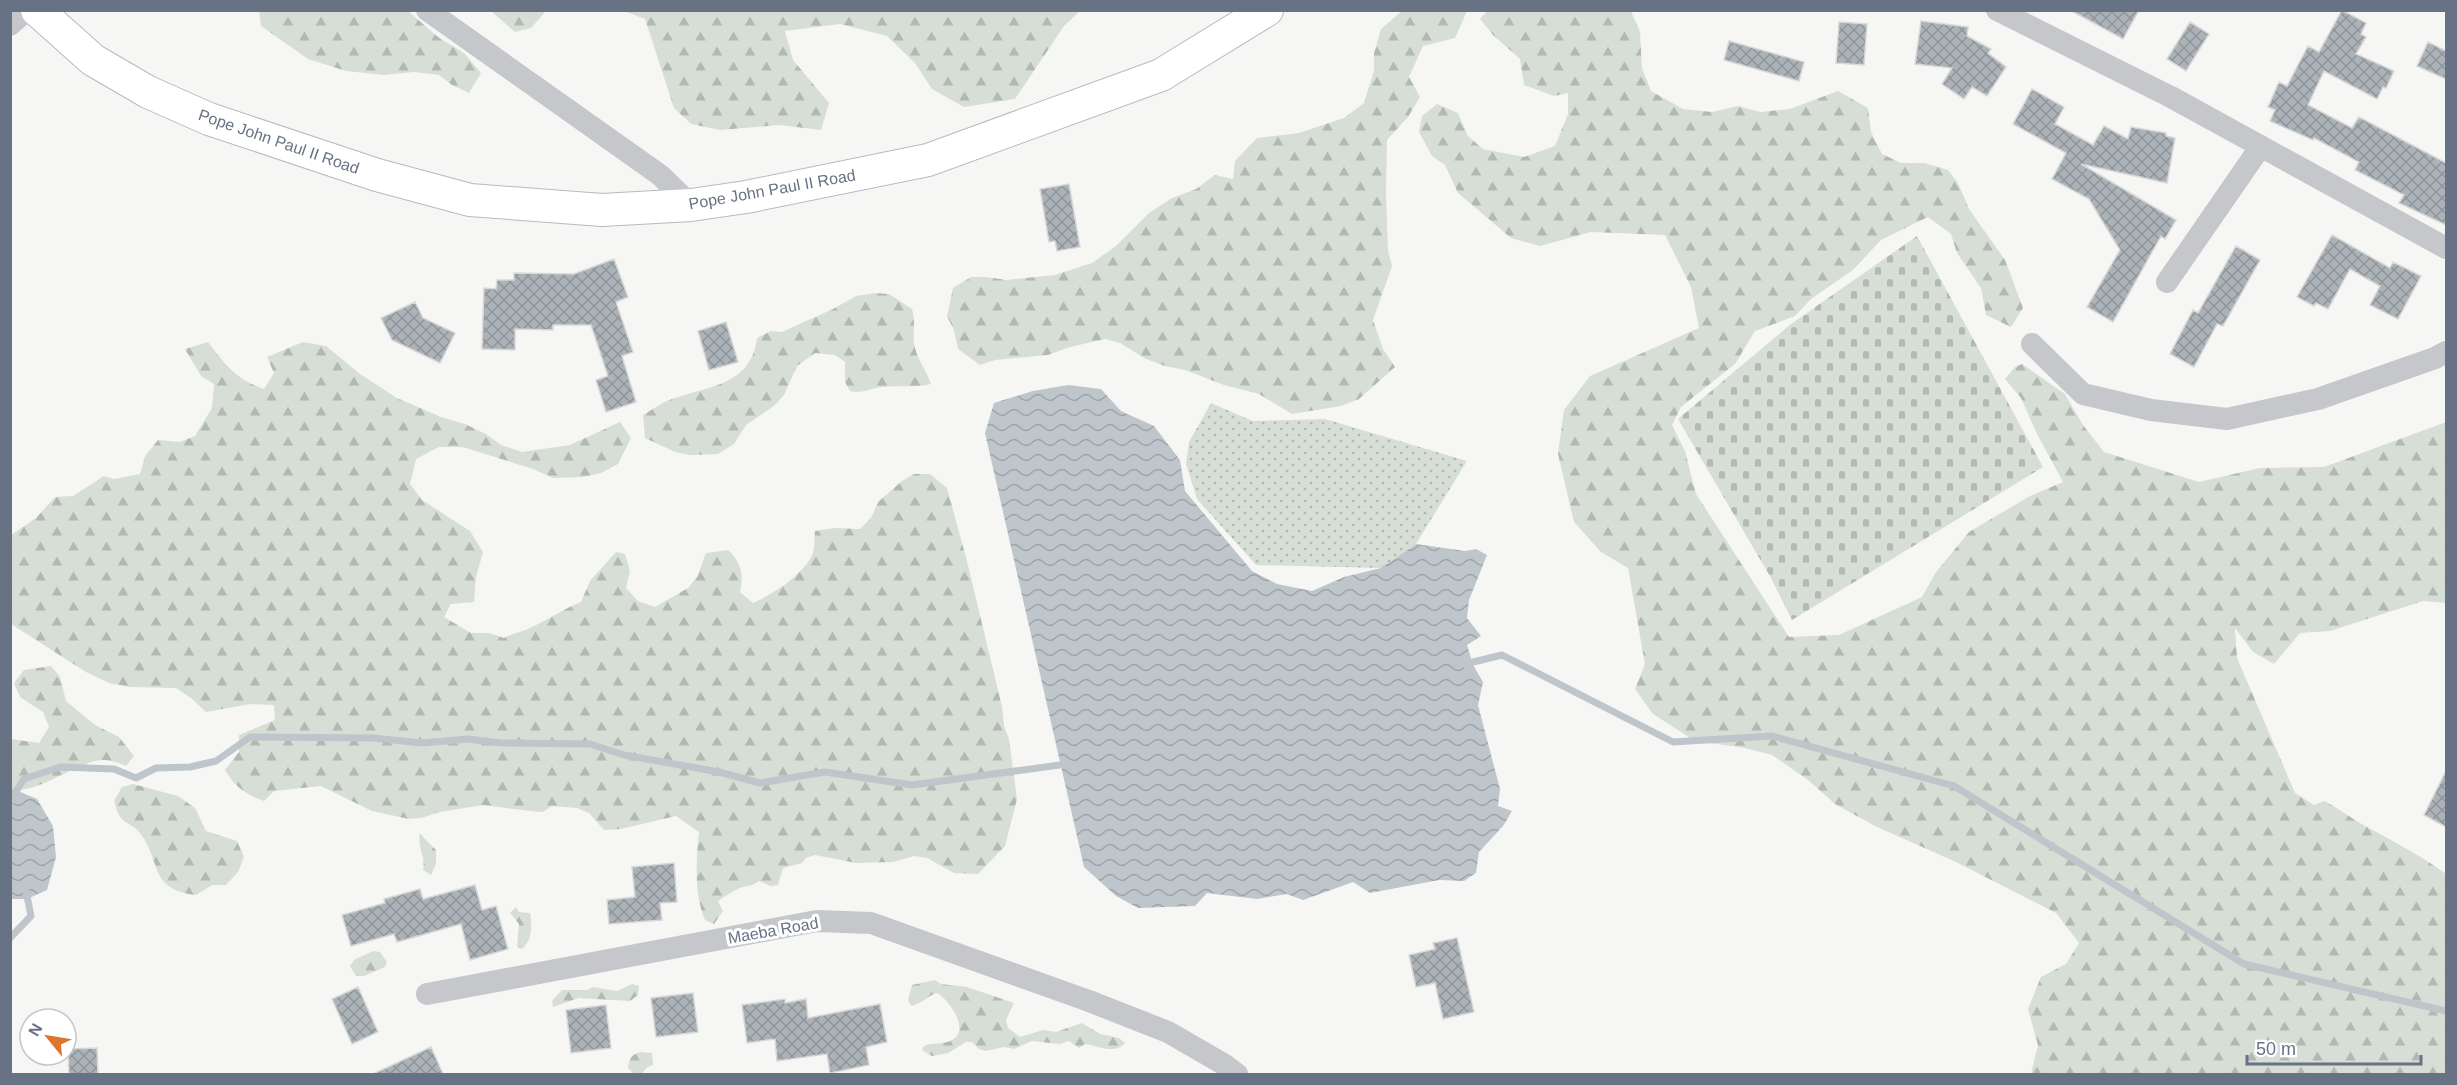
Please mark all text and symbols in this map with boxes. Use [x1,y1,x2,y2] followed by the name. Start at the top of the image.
[196,106,362,177] street label: Pope John Paul II Road
[687,166,857,213] street label: Pope John Paul II Road
[726,914,820,947] street label: Maeba Road
[18,1007,78,1067] north arrow
[25,1020,46,1039] text: N
[2247,1028,2421,1066] scale bar
[2256,1039,2296,1059] text: 50 m

